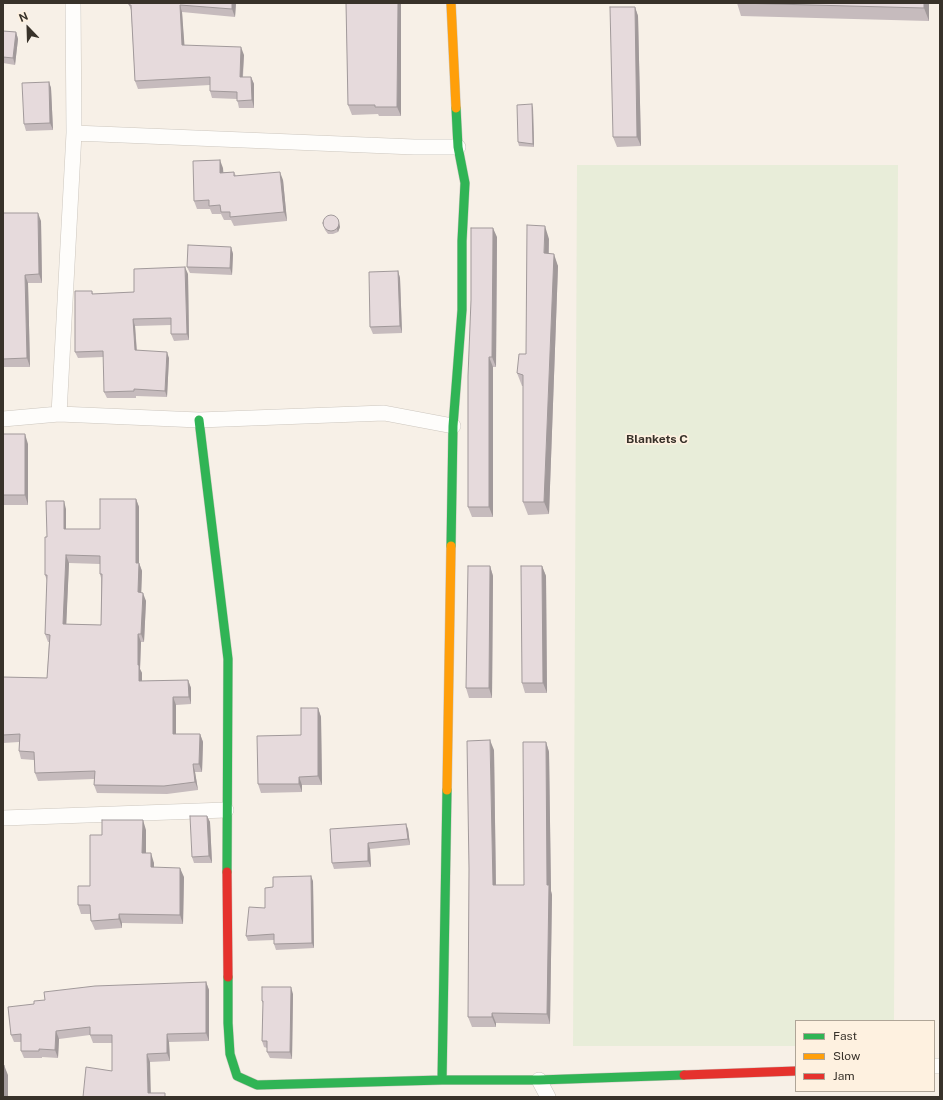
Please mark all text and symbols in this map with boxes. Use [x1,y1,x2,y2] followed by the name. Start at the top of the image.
[8,8,48,48] north arrow
[17,10,30,24] text: N
[626,432,688,446] district label: Blankets C
[795,1020,935,1092] legend
[833,1029,857,1043] text: Fast
[833,1049,860,1063] text: Slow
[833,1069,855,1083] text: Jam

